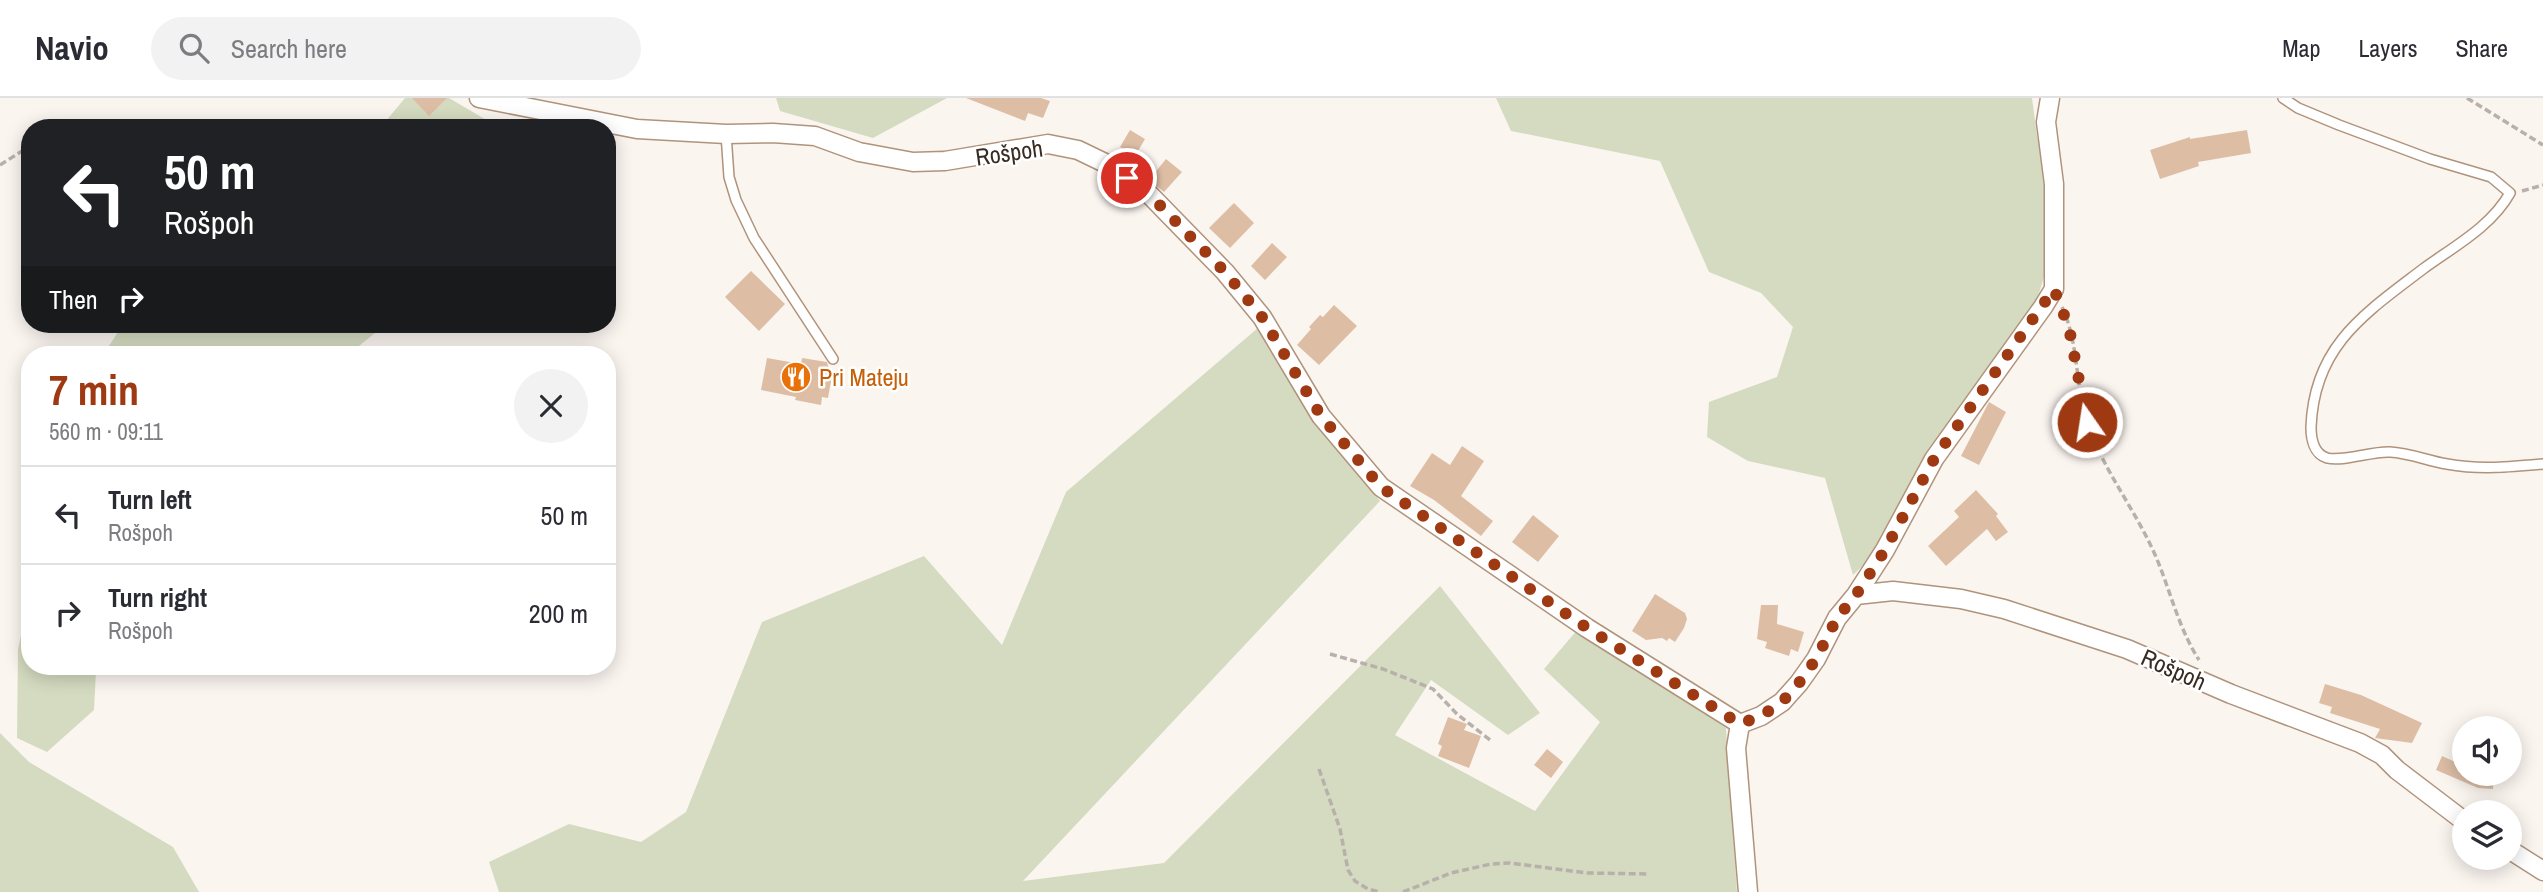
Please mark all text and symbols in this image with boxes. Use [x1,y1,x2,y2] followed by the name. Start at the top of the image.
[151,17,641,80] search box
[35,26,109,70] text: Navio
[175,29,213,67] icon: search
[231,31,347,66] text: Search here
[2282,32,2320,64] text: Map
[2358,32,2417,64] text: Layers
[2455,32,2508,64] text: Share
[973,131,1045,173] street label: Rošpoh
[164,138,256,204] text: 50 m
[49,147,140,238] icon: left
[1097,148,1157,208] pin
[1108,159,1146,197] icon: arrive
[164,201,254,244] text: Rošpoh
[112,280,150,318] icon: right
[49,282,98,317] text: Then
[779,360,813,394] restaurant icon: Pri Mateju
[819,361,909,393] place label: Pri Mateju
[49,362,139,418] text: 7 min
[514,369,588,443] button: close
[2050,385,2124,459] position arrow
[49,416,163,447] text: 560 m · 09:11
[108,482,192,517] text: Turn left
[49,496,87,534] icon: left
[541,498,588,533] text: 50 m
[108,517,173,548] text: Rošpoh
[108,580,207,615] text: Turn right
[49,594,87,632] icon: right
[529,596,588,631] text: 200 m
[108,615,173,646] text: Rošpoh
[2137,641,2211,697] street label: Rošpoh
[2452,716,2522,870] map controls
[2452,716,2522,786] button: sound
[2452,800,2522,870] button: layers

